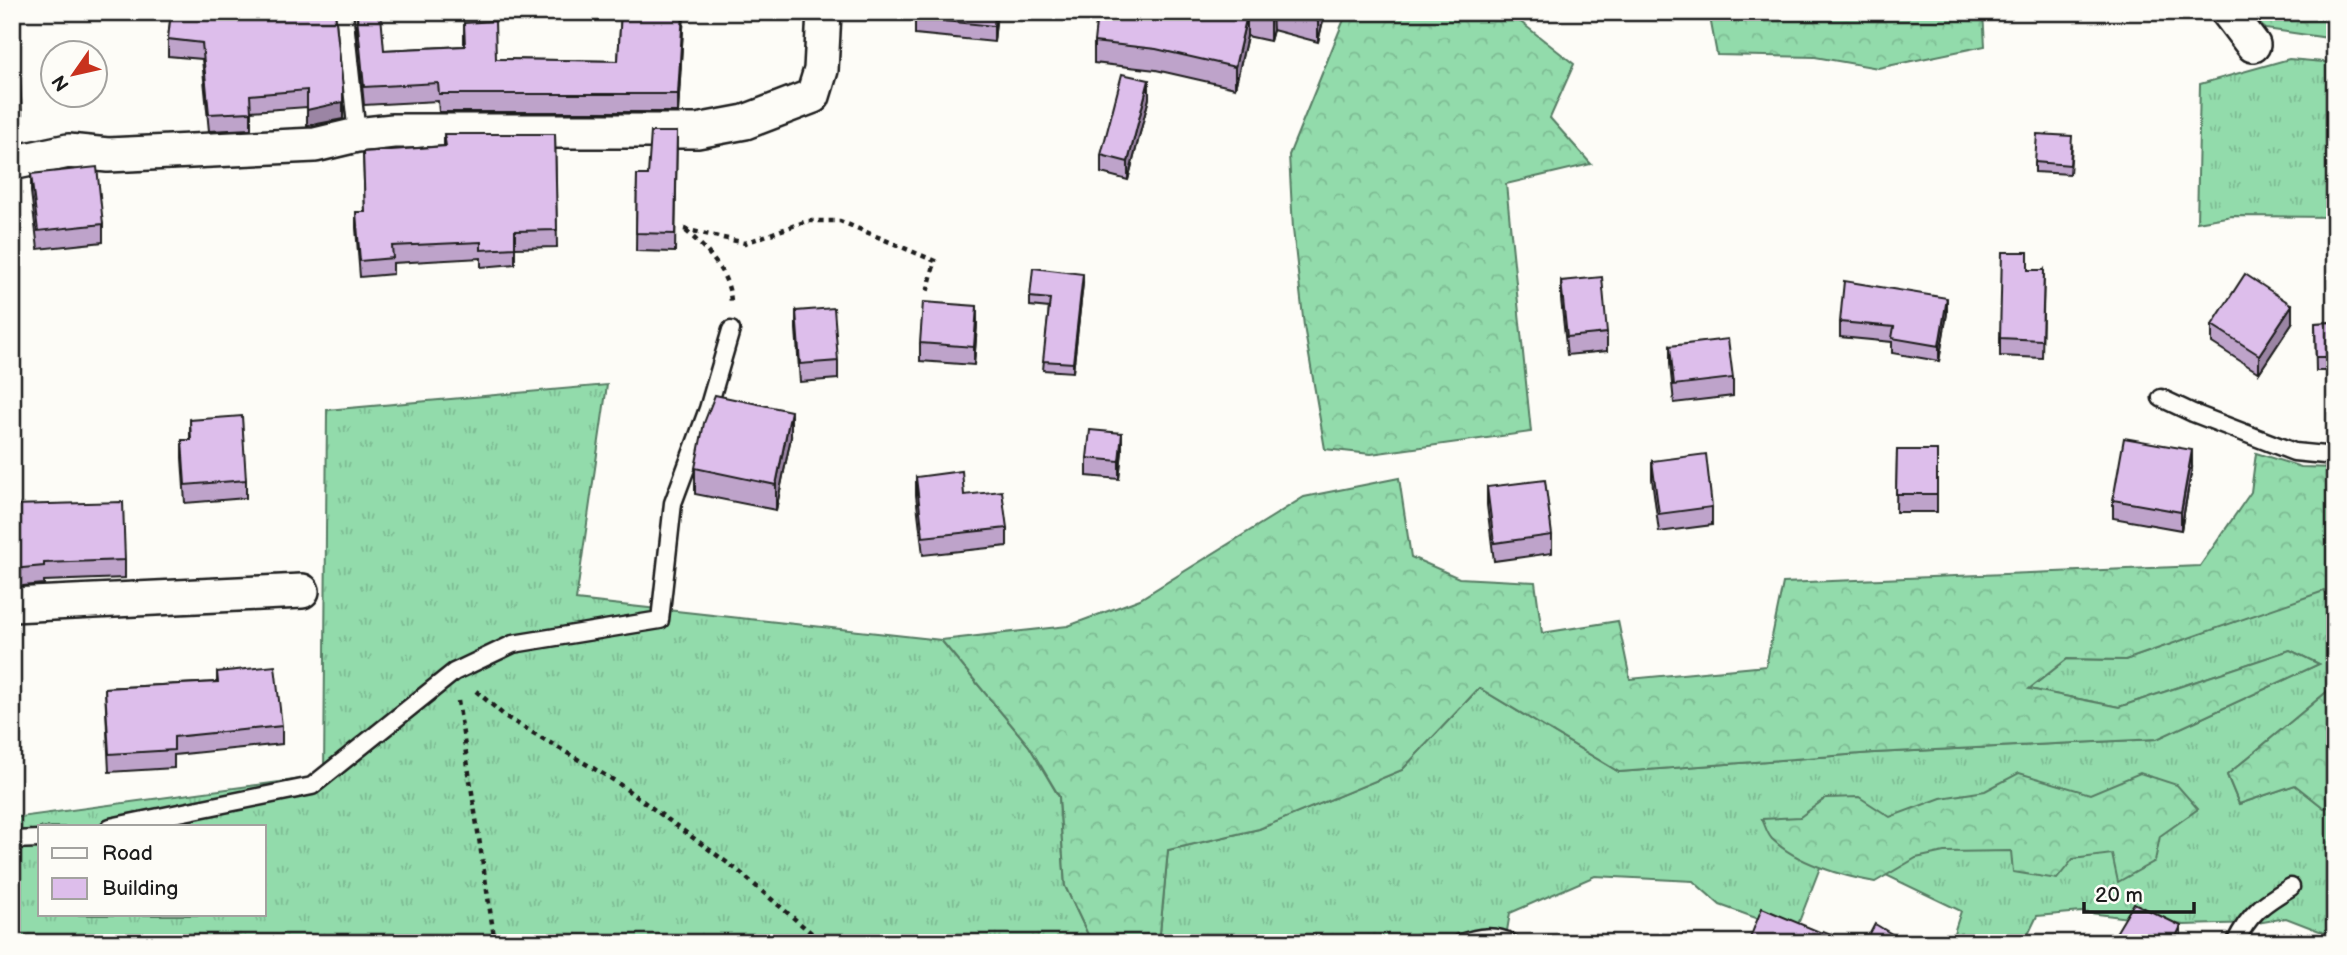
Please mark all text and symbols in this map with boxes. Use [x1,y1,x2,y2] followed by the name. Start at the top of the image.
[38,38,108,108] north arrow
[48,70,75,95] text: N
[38,825,266,916] legend
[102,841,153,866] text: Road
[2084,871,2195,915] scale bar
[102,876,178,901] text: Building
[2095,883,2143,908] text: 20 m

